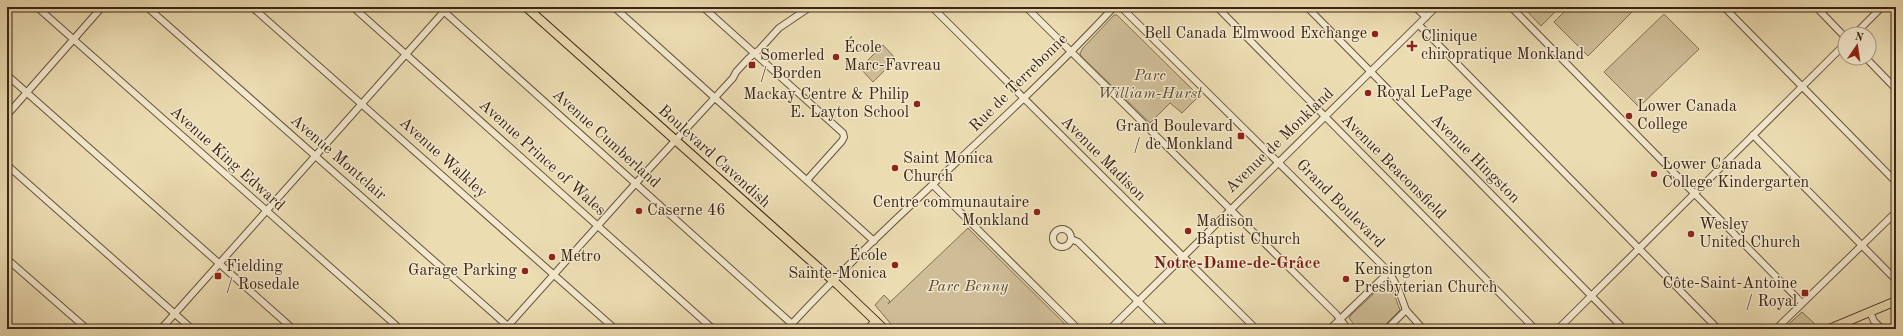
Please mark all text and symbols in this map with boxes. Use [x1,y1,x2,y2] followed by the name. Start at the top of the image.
[1144,26,1367,42] place label: Bell Canada Elmwood Exchange
[1837,26,1877,66] north arrow
[1370,29,1380,39] marker: Bell Canada Elmwood Exchange
[1421,29,1584,63] place label: Clinique chiropratique Monkland
[967,31,1071,135] street label: Rue de Terrebonne
[1854,31,1865,44] text: N
[844,36,941,74] place label: École Marc-Favreau
[1406,40,1418,52] marker: Clinique chiropratique Monkland
[760,48,825,82] place label: Somerled / Borden
[831,52,841,62] marker: École Marc-Favreau
[747,60,757,70] marker: Somerled / Borden
[1098,68,1203,102] park label: Parc William-Hurst
[1376,85,1472,101] place label: Royal LePage
[1223,86,1337,196] street label: Avenue de Monkland
[549,87,663,191] street label: Avenue Cumberland
[743,87,909,121] place label: Mackay Centre & Philip E. Layton School
[1363,88,1373,98] marker: Royal LePage
[476,97,609,219] street label: Avenue Prince of Wales
[912,99,922,109] marker: Mackay Centre & Philip E. Layton School
[1637,99,1737,133] place label: Lower Canada College
[655,103,773,212] street label: Boulevard Cavendish
[167,104,287,214] street label: Avenue King Edward
[1427,111,1523,207] street label: Avenue Hingston
[1624,111,1634,121] marker: Lower Canada College
[287,112,389,204] street label: Avenue Montclair
[1338,112,1448,222] street label: Avenue Beaconsfield
[1057,113,1149,205] street label: Avenue Madison
[396,115,490,202] street label: Avenue Walkley
[1116,119,1233,153] place label: Grand Boulevard / de Monkland
[1236,131,1246,141] marker: Grand Boulevard / de Monkland
[903,151,993,185] place label: Saint Monica Church
[1293,157,1387,251] street label: Grand Boulevard
[1662,157,1810,191] place label: Lower Canada College Kindergarten
[890,163,900,173] marker: Saint Monica Church
[1649,169,1659,179] marker: Lower Canada College Kindergarten
[873,195,1029,229] place label: Centre communautaire Monkland
[647,203,726,219] place label: Caserne 46
[634,206,644,216] marker: Caserne 46
[1032,207,1042,217] marker: Centre communautaire Monkland
[1196,214,1301,248] place label: Madison Baptist Church
[1699,217,1801,251] place label: Wesley United Church
[1183,226,1193,236] marker: Madison Baptist Church
[1686,229,1696,239] marker: Wesley United Church
[788,244,887,282] place label: École Sainte-Monica
[560,249,601,265] place label: Metro
[547,252,557,262] marker: Metro
[1153,255,1321,272] district label: Notre-Dame-de-Grâce
[226,259,299,293] place label: Fielding / Rosedale
[890,260,900,270] marker: École Sainte-Monica
[1354,262,1498,296] place label: Kensington Presbyterian Church
[408,263,517,279] place label: Garage Parking
[520,266,530,276] marker: Garage Parking
[213,271,223,281] marker: Fielding / Rosedale
[1341,274,1351,284] marker: Kensington Presbyterian Church
[1662,276,1797,310] place label: Côte-Saint-Antoine / Royal
[927,279,1009,295] park label: Parc Benny
[1800,288,1810,298] marker: Côte-Saint-Antoine / Royal

